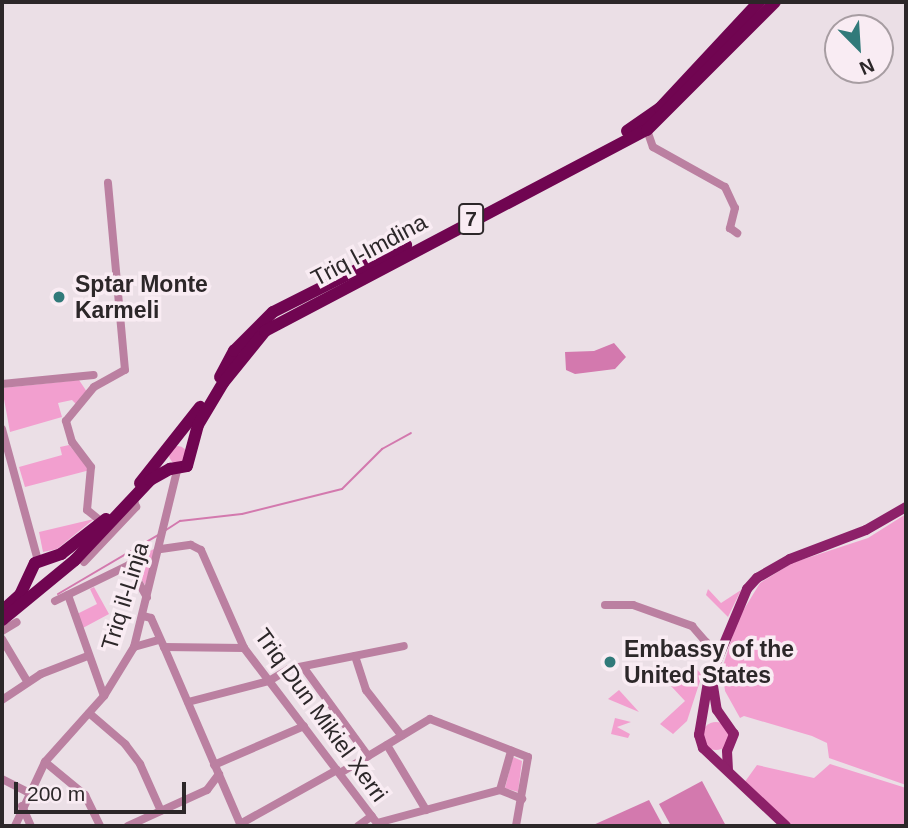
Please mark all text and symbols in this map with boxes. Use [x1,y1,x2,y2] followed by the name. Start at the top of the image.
[824,14,894,84] north arrow
[856,54,877,79] text: N
[457,202,485,236] road number: 7
[306,208,432,292] street label: Triq l-Imdina
[75,270,208,324] place label: Sptar Monte Karmeli
[49,287,69,307] marker: Sptar Monte Karmeli
[95,539,155,653] street label: Triq il-Linja
[249,623,393,807] street label: Triq Dun Mikiel Xerri
[624,635,794,689] place label: Embassy of the United States
[602,654,618,670] marker: Embassy of the United States
[18,768,189,812] scale bar
[27,782,85,805] text: 200 m

